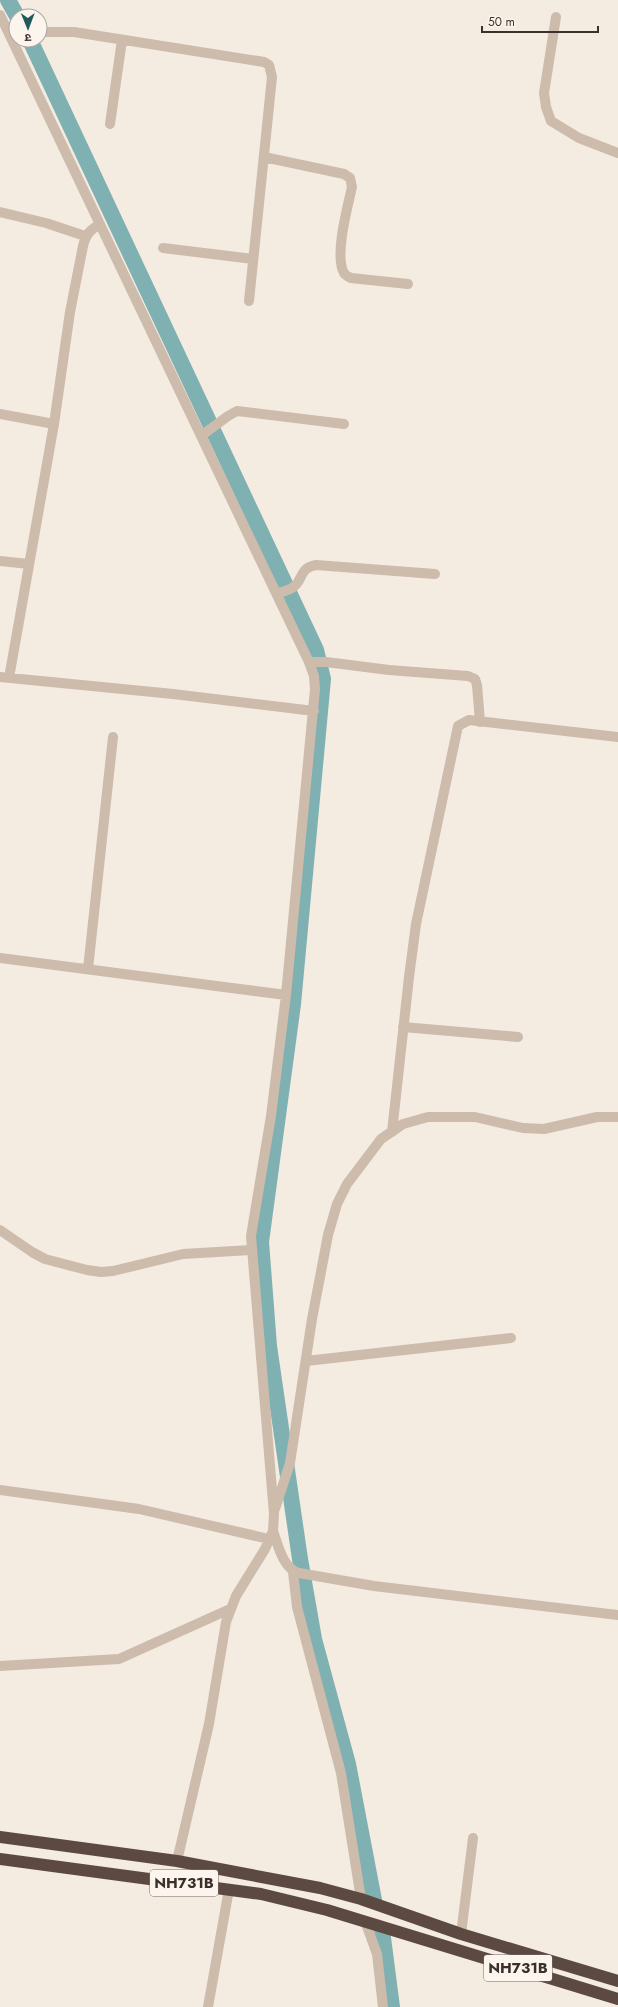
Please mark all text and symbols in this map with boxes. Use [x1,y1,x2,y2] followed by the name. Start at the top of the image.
[8,8,48,48] north arrow
[482,8,598,34] scale bar
[488,13,515,31] text: 50 m
[24,30,32,46] text: उ
[150,1870,218,1896] road number: NH731B
[484,1955,552,1981] road number: NH731B

